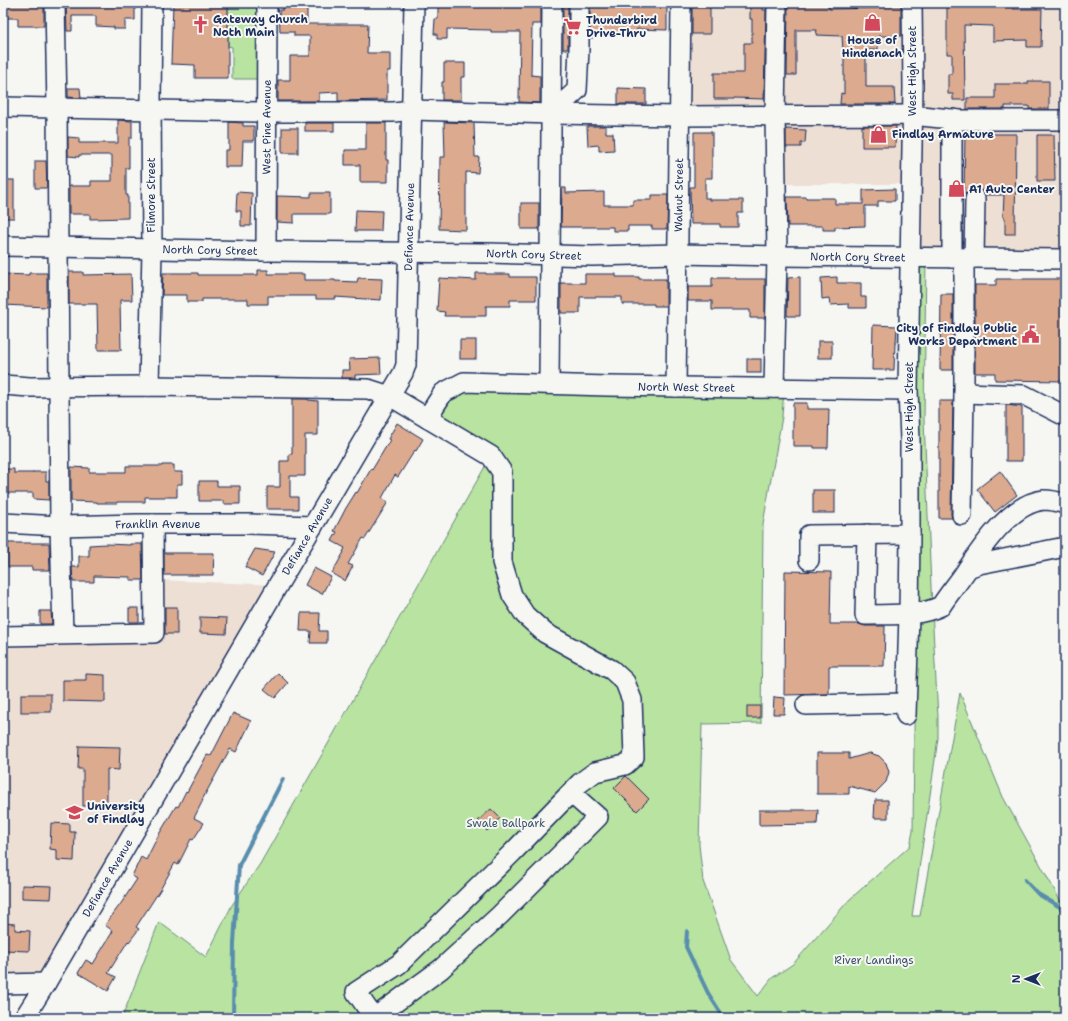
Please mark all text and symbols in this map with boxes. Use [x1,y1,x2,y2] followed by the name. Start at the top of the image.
[213,12,309,40] place label: Gateway Church Noth Main
[862,12,882,32] shop icon: House of Hindenach
[586,13,657,41] place label: Thunderbird Drive-Thru
[190,15,210,35] church icon: Gateway Church Noth Main
[563,16,583,36] supermarket icon: Thunderbird Drive-Thru
[905,26,920,116] street label: West High Street
[842,33,903,61] place label: House of Hindenach
[259,80,275,174] street label: West Pine Avenue
[869,124,889,144] shop icon: Findlay Armature
[892,127,994,142] place label: Findlay Armature
[144,157,159,233] street label: Filmore Street
[671,158,687,232] street label: Walnut Street
[946,179,966,199] shop icon: A1 Auto Center
[401,182,418,271] street label: Defiance Avenue
[969,182,1055,197] place label: A1 Auto Center
[162,242,258,259] street label: North Cory Street
[486,246,582,264] street label: North Cory Street
[810,249,906,265] street label: North Cory Street
[896,321,1018,349] place label: City of Findlay Public Works Department
[1020,324,1040,344] public building icon: City of Findlay Public Works Department
[902,362,917,452] street label: West High Street
[638,379,736,396] street label: North West Street
[279,494,336,578] street label: Defiance Avenue
[115,517,201,533] street label: Franklin Avenue
[87,799,145,827] place label: University of Findlay
[64,802,84,822] school or university icon: University of Findlay
[467,816,545,831] park label: Swale Ballpark
[79,836,136,920] street label: Defiance Avenue
[834,953,914,968] park label: River Landings
[1006,959,1046,999] north arrow
[1009,974,1024,983] text: N

